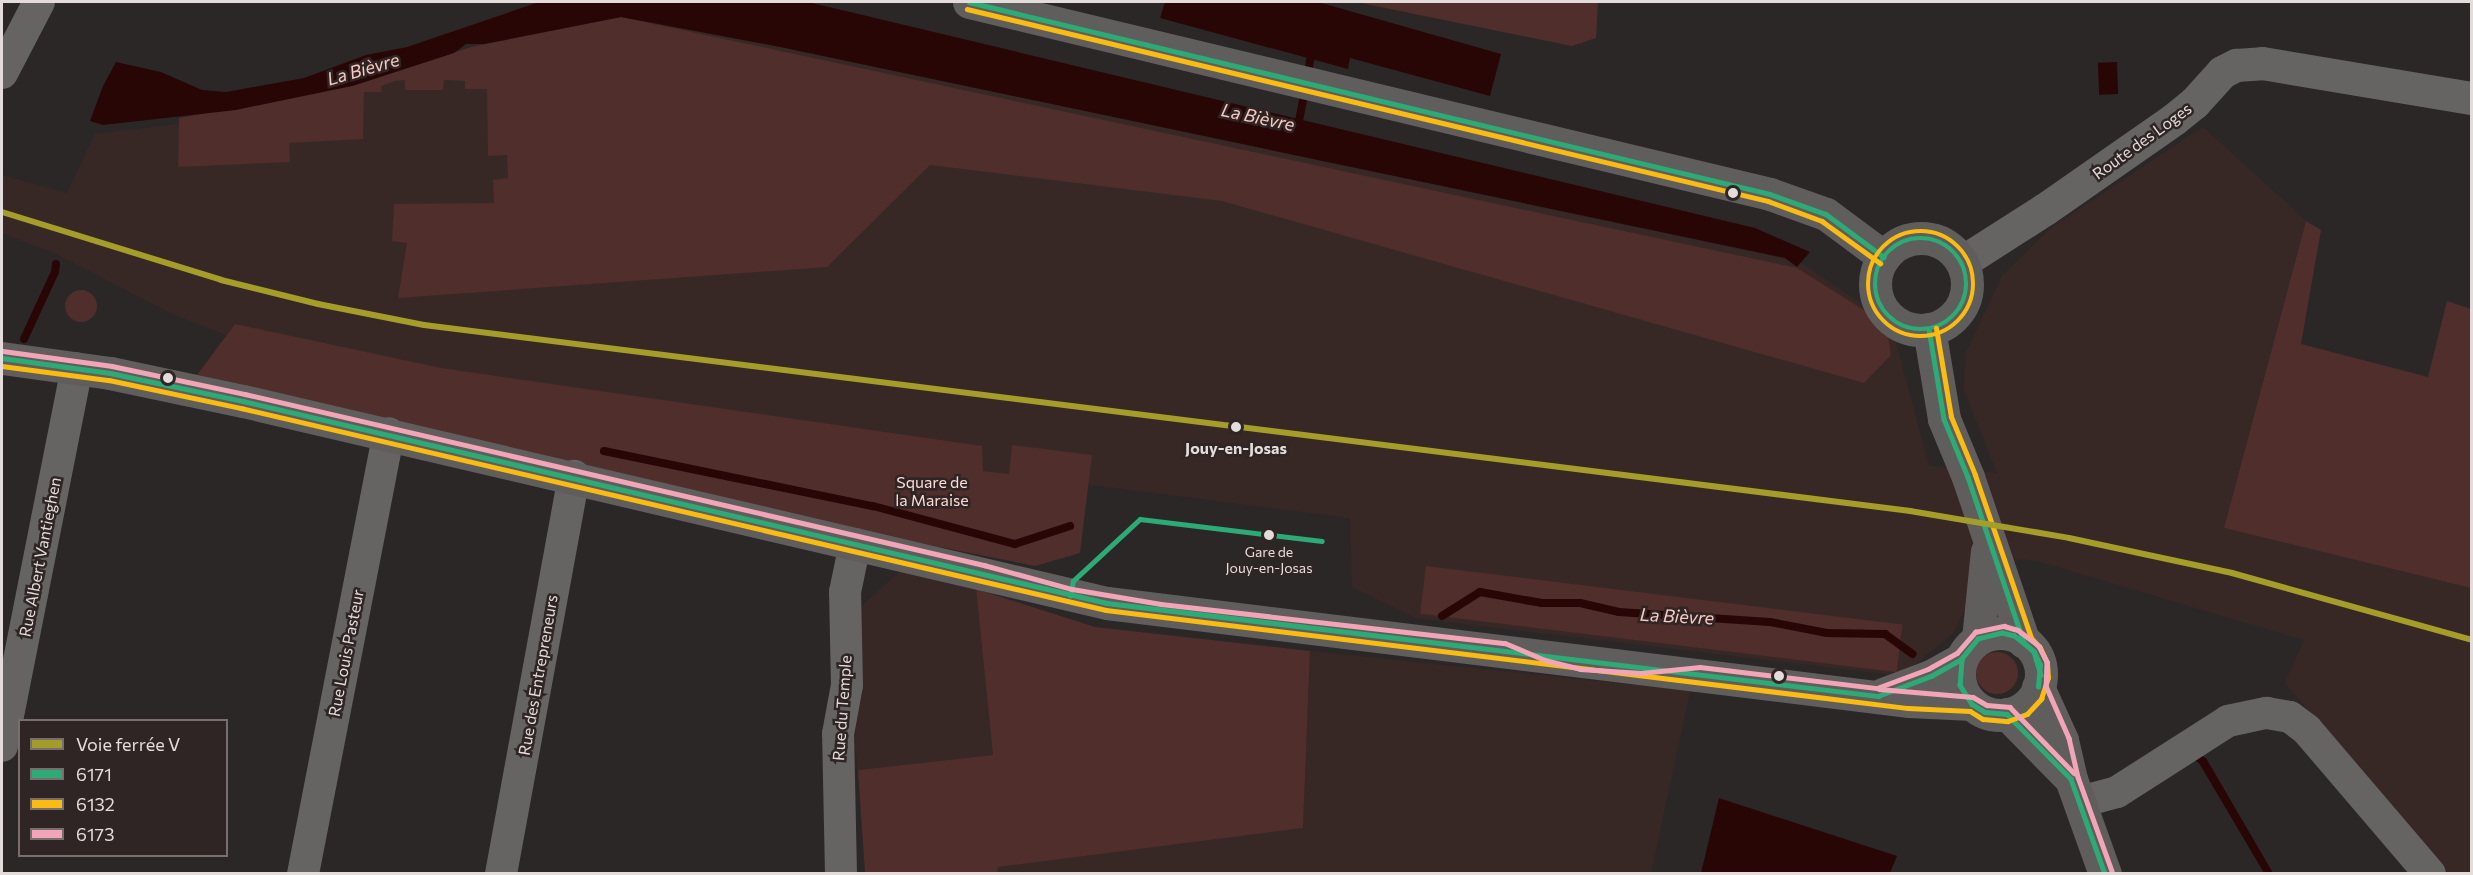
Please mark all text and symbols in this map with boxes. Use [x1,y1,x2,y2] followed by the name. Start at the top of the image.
[324,48,402,90] water label: La Bièvre
[1219,99,1297,135] water label: La Bièvre
[2089,99,2195,183] street label: Route des Loges
[1727,187,1739,199] unlabelled marker
[162,372,174,384] unlabelled marker
[1227,418,1245,436] marker: Jouy-en-Josas
[1185,438,1287,458] place label: Jouy-en-Josas
[895,472,969,510] park label: Square de la Maraise
[15,475,65,639] street label: Rue Albert Vantieghen
[1263,529,1275,541] marker: Gare de Jouy-en-Josas
[1225,544,1313,576] place label: Gare de Jouy-en-Josas
[324,588,368,718] street label: Rue Louis Pasteur
[514,593,562,757] street label: Rue des Entrepreneurs
[1639,603,1715,629] water label: La Bièvre
[829,655,855,761] street label: Rue du Temple
[1773,670,1785,682] unlabelled marker
[18,719,228,857] legend
[76,733,180,755] text: Voie ferrée V
[76,763,112,785] text: 6171
[76,793,115,815] text: 6132
[76,823,114,845] text: 6173

